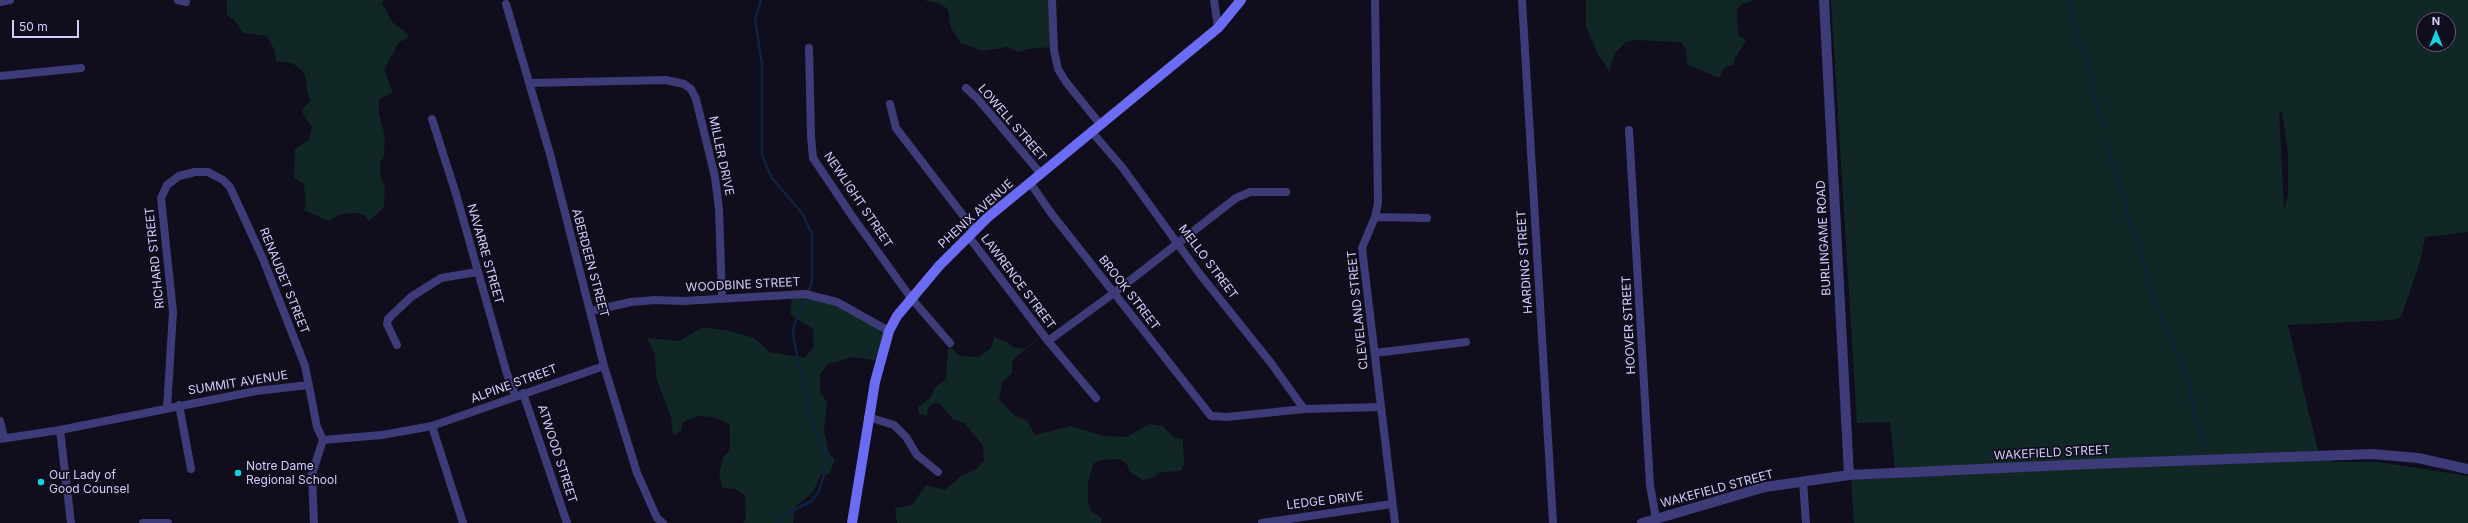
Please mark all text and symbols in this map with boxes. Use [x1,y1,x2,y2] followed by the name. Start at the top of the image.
[14,12,81,38] scale bar
[2416,12,2456,52] north arrow
[2432,14,2440,28] text: N
[19,19,48,34] text: 50 m
[975,82,1049,164] street label: LOWELL STREET
[706,115,736,197] street label: MILLER DRIVE
[821,149,895,251] street label: NEWLIGHT STREET
[936,177,1016,251] street label: PHENIX AVENUE
[1814,180,1834,296] street label: BURLINGAME ROAD
[464,202,506,306] street label: NAVARRE STREET
[143,207,167,309] street label: RICHARD STREET
[569,207,611,319] street label: ABERDEEN STREET
[1514,210,1536,314] street label: HARDING STREET
[1175,222,1241,302] street label: MELLO STREET
[256,226,312,336] street label: RENAUDET STREET
[978,232,1058,332] street label: LAWRENCE STREET
[1345,250,1371,370] street label: CLEVELAND STREET
[1095,253,1163,333] street label: BROOK STREET
[685,275,801,295] street label: WOODBINE STREET
[1619,275,1639,375] street label: HOOVER STREET
[469,362,559,406] street label: ALPINE STREET
[187,368,289,398] street label: SUMMIT AVENUE
[534,403,580,505] street label: ATWOOD STREET
[1994,443,2110,463] street label: WAKEFIELD STREET
[246,459,337,487] place label: Notre Dame Regional School
[1659,467,1775,511] street label: WAKEFIELD STREET
[49,468,129,496] place label: Our Lady of Good Counsel
[233,468,243,478] marker: Notre Dame Regional School
[36,477,46,487] marker: Our Lady of Good Counsel
[1286,489,1364,513] street label: LEDGE DRIVE

